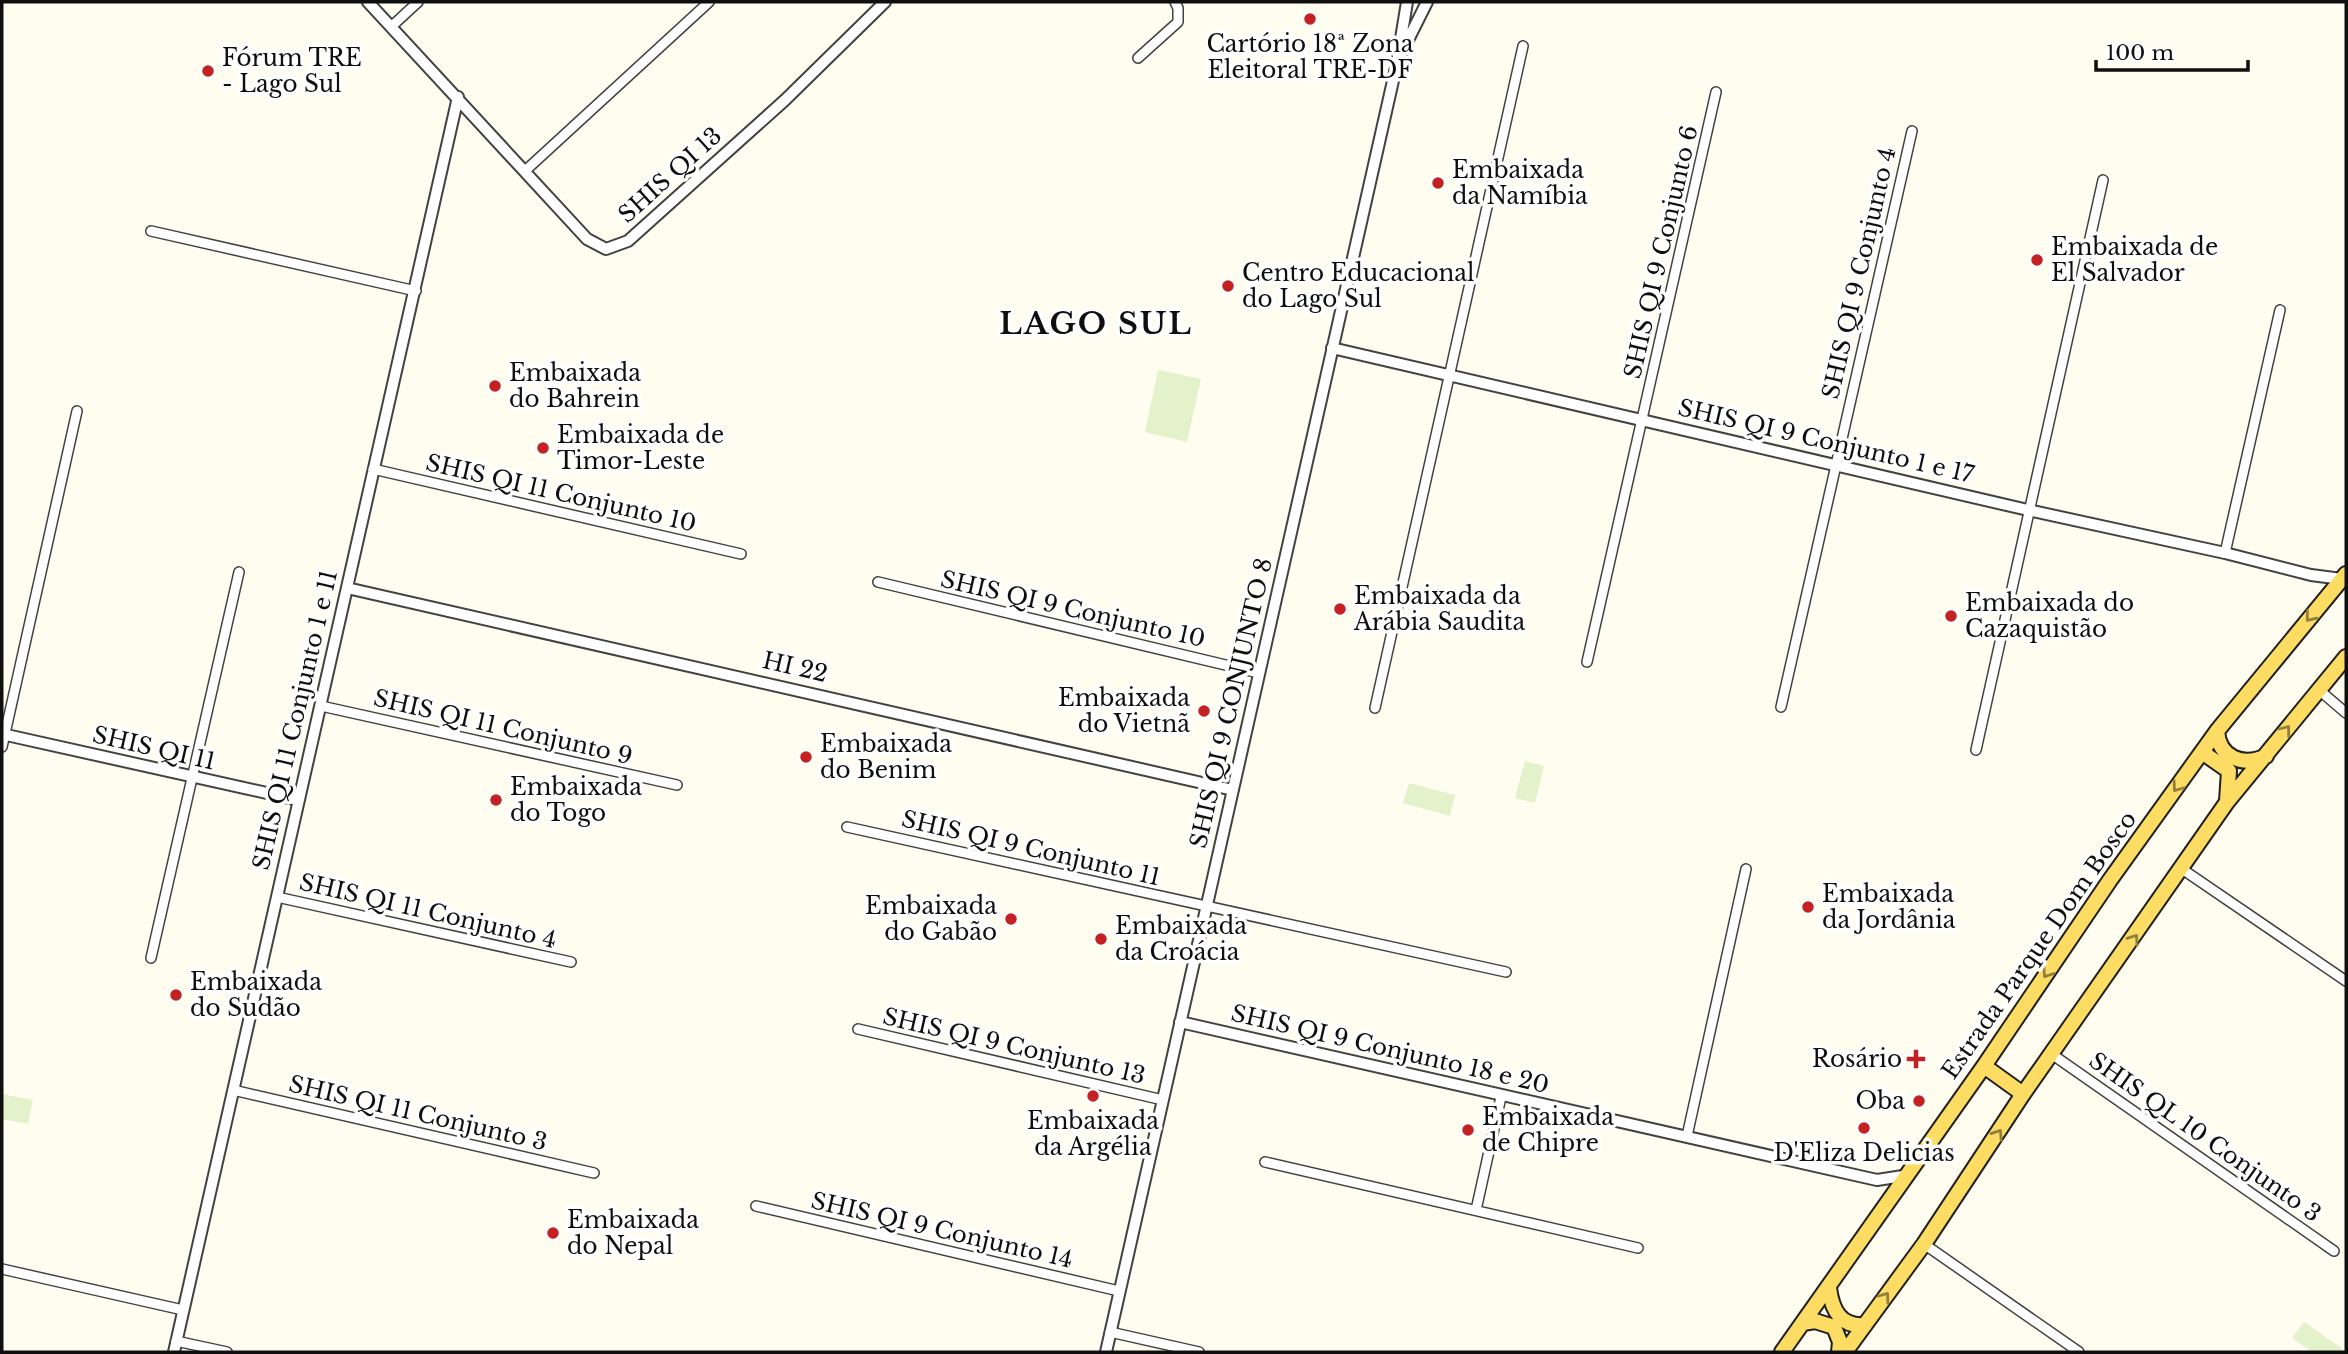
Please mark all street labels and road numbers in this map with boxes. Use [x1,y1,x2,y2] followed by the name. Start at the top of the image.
[613,121,727,229] street label: SHIS QI 13
[1618,123,1704,381] street label: SHIS QI 9 Conjunto 6
[1816,144,1902,402] street label: SHIS QI 9 Conjunto 4
[1675,393,1977,489] street label: SHIS QI 9 Conjunto 1 e 17
[423,448,699,538] street label: SHIS QI 11 Conjunto 10
[1184,555,1278,851] street label: SHIS QI 9 CONJUNTO 8
[938,565,1208,653] street label: SHIS QI 9 Conjunto 10
[247,567,343,873] street label: SHIS QI 11 Conjunto 1 e 11
[760,646,830,688] street label: HI 22
[371,684,635,770] street label: SHIS QI 11 Conjunto 9
[90,720,218,776] street label: SHIS QI 11
[899,805,1163,891] street label: SHIS QI 9 Conjunto 11
[1936,806,2142,1084] street label: Estrada Parque Dom Bosco
[297,868,559,954] street label: SHIS QI 11 Conjunto 4
[1228,999,1552,1099] street label: SHIS QI 9 Conjunto 18 e 20
[880,1002,1148,1090] street label: SHIS QI 9 Conjunto 13
[2084,1046,2326,1228] street label: SHIS QL 10 Conjunto 3
[286,1070,550,1156] street label: SHIS QI 11 Conjunto 3
[808,1186,1076,1274] street label: SHIS QI 9 Conjunto 14

